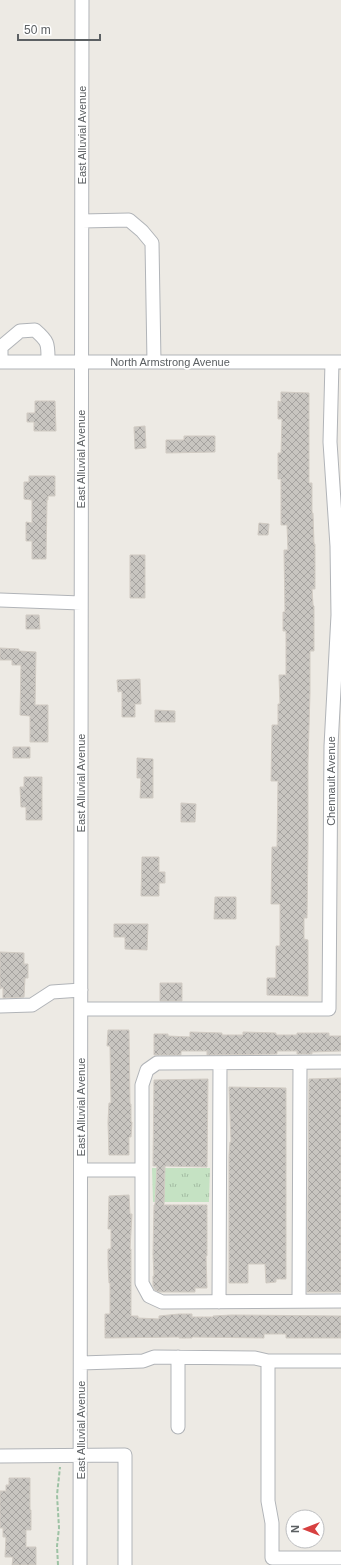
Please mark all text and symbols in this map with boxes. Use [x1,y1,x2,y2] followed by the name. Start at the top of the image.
[18,16,100,42] scale bar
[24,23,51,37] text: 50 m
[76,86,88,184] street label: East Alluvial Avenue
[110,356,230,368] street label: North Armstrong Avenue
[75,410,87,508] street label: East Alluvial Avenue
[75,734,87,832] street label: East Alluvial Avenue
[325,736,337,826] street label: Chennault Avenue
[75,1058,87,1156] street label: East Alluvial Avenue
[75,1381,87,1479] street label: East Alluvial Avenue
[285,1509,325,1549] north arrow
[289,1525,301,1533] text: N

